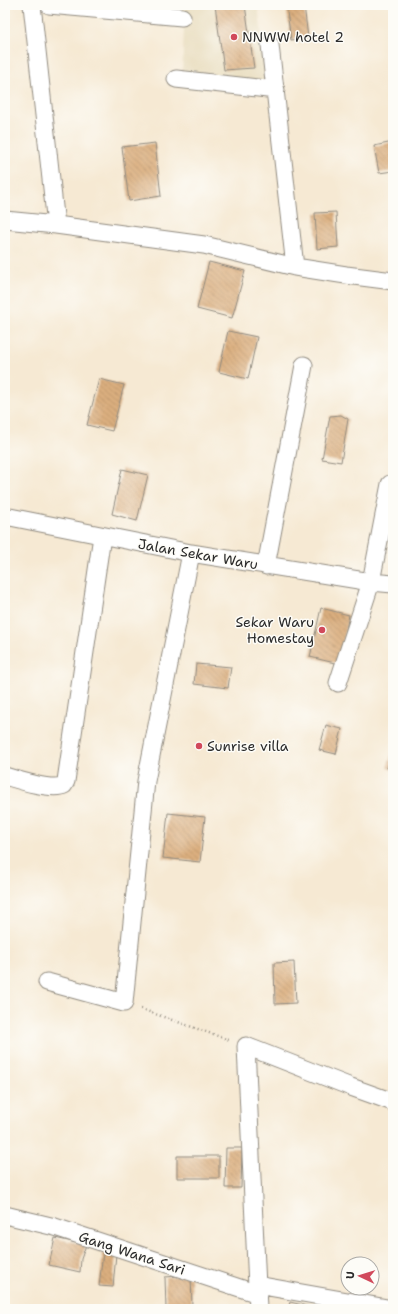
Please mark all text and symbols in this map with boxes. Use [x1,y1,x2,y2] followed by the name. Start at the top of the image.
[242,28,344,46] place label: NNWW hotel 2
[229,32,239,42] marker: NNWW hotel 2
[137,535,259,573] street label: Jalan Sekar Waru
[235,613,314,647] place label: Sekar Waru Homestay
[317,625,327,635] marker: Sekar Waru Homestay
[207,737,289,755] place label: Sunrise villa
[194,741,204,751] marker: Sunrise villa
[76,1227,188,1279] street label: Gang Wana Sari
[340,1256,380,1296] north arrow
[343,1271,358,1280] text: U

